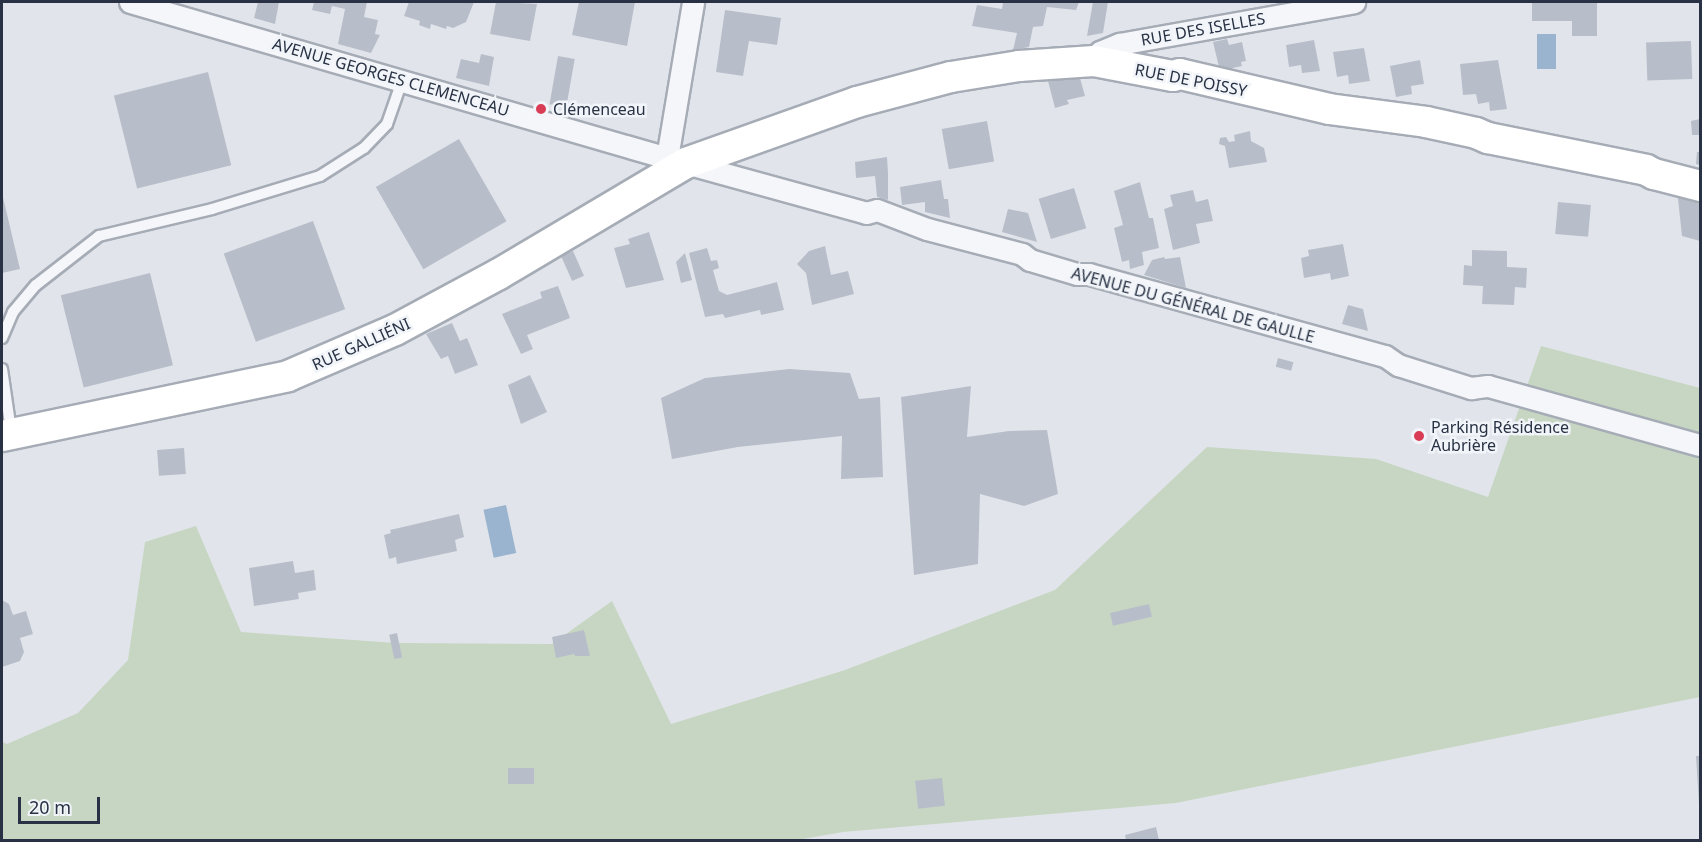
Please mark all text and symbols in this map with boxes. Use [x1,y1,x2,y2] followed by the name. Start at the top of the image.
[1139,9,1267,49] street label: RUE DES ISELLES
[270,34,512,120] street label: AVENUE GEORGES CLEMENCEAU
[1133,60,1249,100] street label: RUE DE POISSY
[553,99,646,119] place label: Clémenceau
[534,102,548,116] marker: Clémenceau
[1069,263,1317,347] street label: AVENUE DU GÉNÉRAL DE GAULLE
[309,314,413,374] street label: RUE GALLIÉNI
[1431,417,1569,455] place label: Parking Résidence Aubrière
[1412,429,1426,443] marker: Parking Résidence Aubrière
[21,785,104,823] scale bar
[29,795,71,819] text: 20 m

